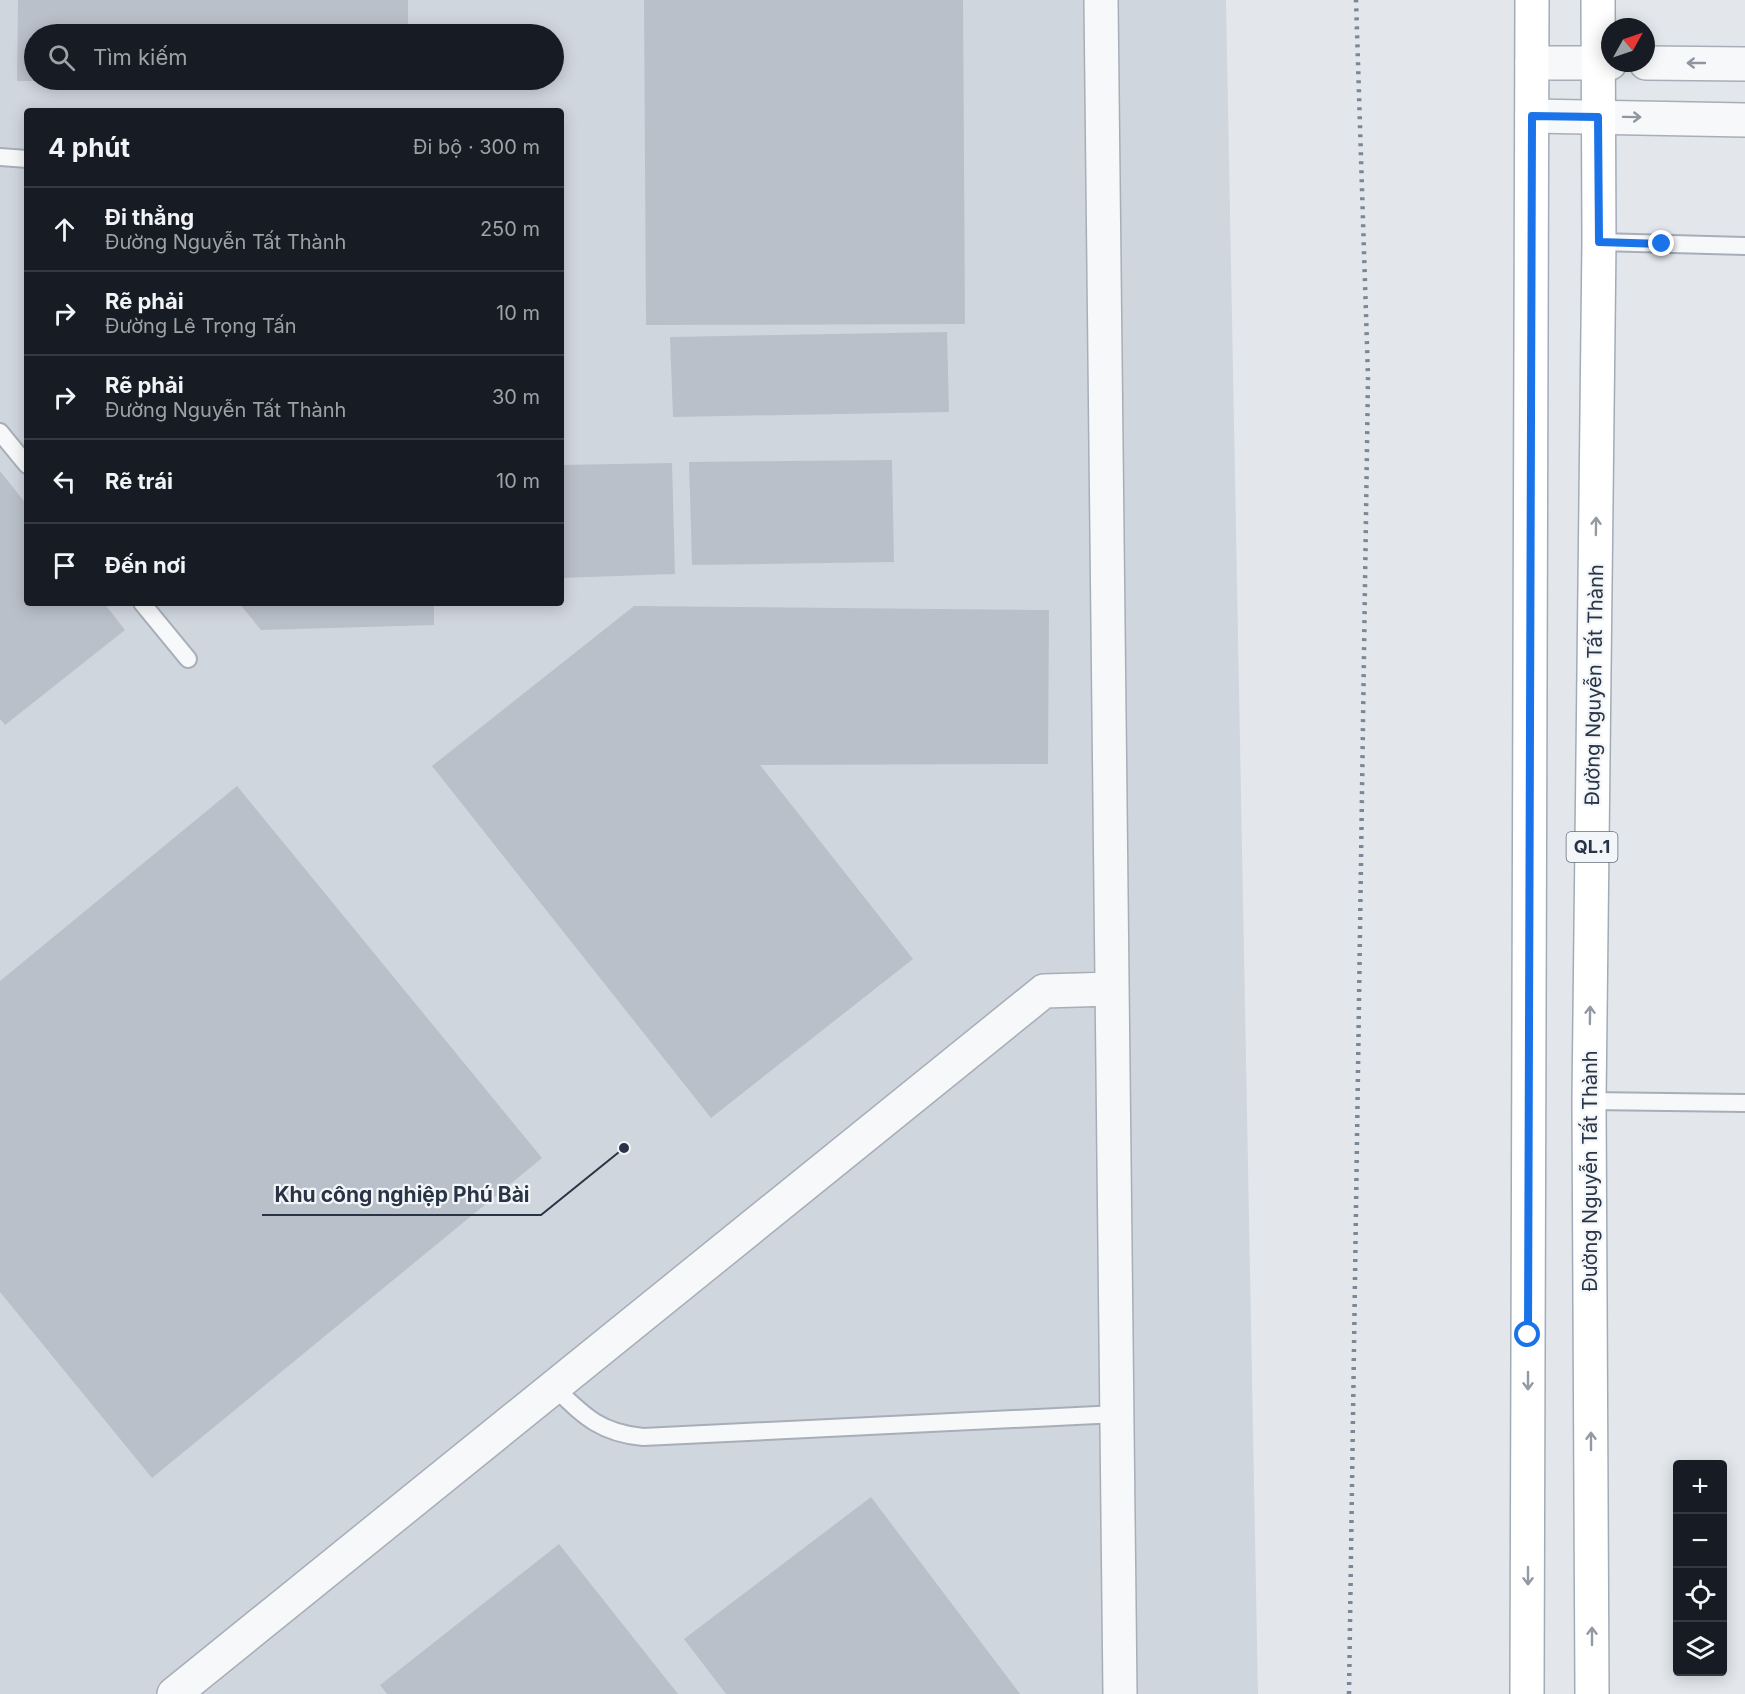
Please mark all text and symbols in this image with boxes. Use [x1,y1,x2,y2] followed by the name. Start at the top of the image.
[1601,18,1655,72] north arrow
[24,24,564,90] search box
[45,41,78,74] icon: search
[93,44,188,70] text: Tìm kiếm
[1686,57,1706,69] one-way arrow
[1622,111,1642,123] one-way arrow
[48,132,130,163] text: 4 phút
[413,135,540,159] text: Đi bộ · 300 m
[105,204,194,230] text: Đi thẳng
[48,213,81,246] icon: ahead
[480,217,540,241] text: 250 m
[105,230,346,254] text: Đường Nguyễn Tất Thành
[1648,230,1674,256] route end
[105,288,184,314] text: Rẽ phải
[48,297,81,330] icon: right
[496,301,540,325] text: 10 m
[105,314,297,338] text: Đường Lê Trọng Tấn
[105,372,184,398] text: Rẽ phải
[48,381,81,414] icon: right
[492,385,540,409] text: 30 m
[105,398,346,422] text: Đường Nguyễn Tất Thành
[48,465,81,498] icon: left
[105,468,173,494] text: Rẽ trái
[496,469,540,493] text: 10 m
[1590,516,1602,536] one-way arrow
[48,549,81,582] icon: arrive
[105,552,186,578] text: Đến nơi
[1580,564,1608,806] street label: Đường Nguyễn Tất Thành
[1566,832,1618,862] road number: QL.1
[1584,1005,1596,1025] one-way arrow
[1578,1050,1602,1292] street label: Đường Nguyễn Tất Thành
[262,1176,541,1215] callout: Khu công nghiệp Phú Bài
[274,1182,530,1207] text: Khu công nghiệp Phú Bài
[1514,1321,1540,1347] route start
[1522,1371,1534,1391] one-way arrow
[1585,1431,1597,1451] one-way arrow
[1673,1460,1727,1676] map controls
[1673,1460,1727,1514] button: +
[1673,1514,1727,1568] button: −
[1522,1566,1534,1586] one-way arrow
[1673,1568,1727,1622] button: locate
[1673,1622,1727,1676] button: layers
[1586,1626,1598,1646] one-way arrow

